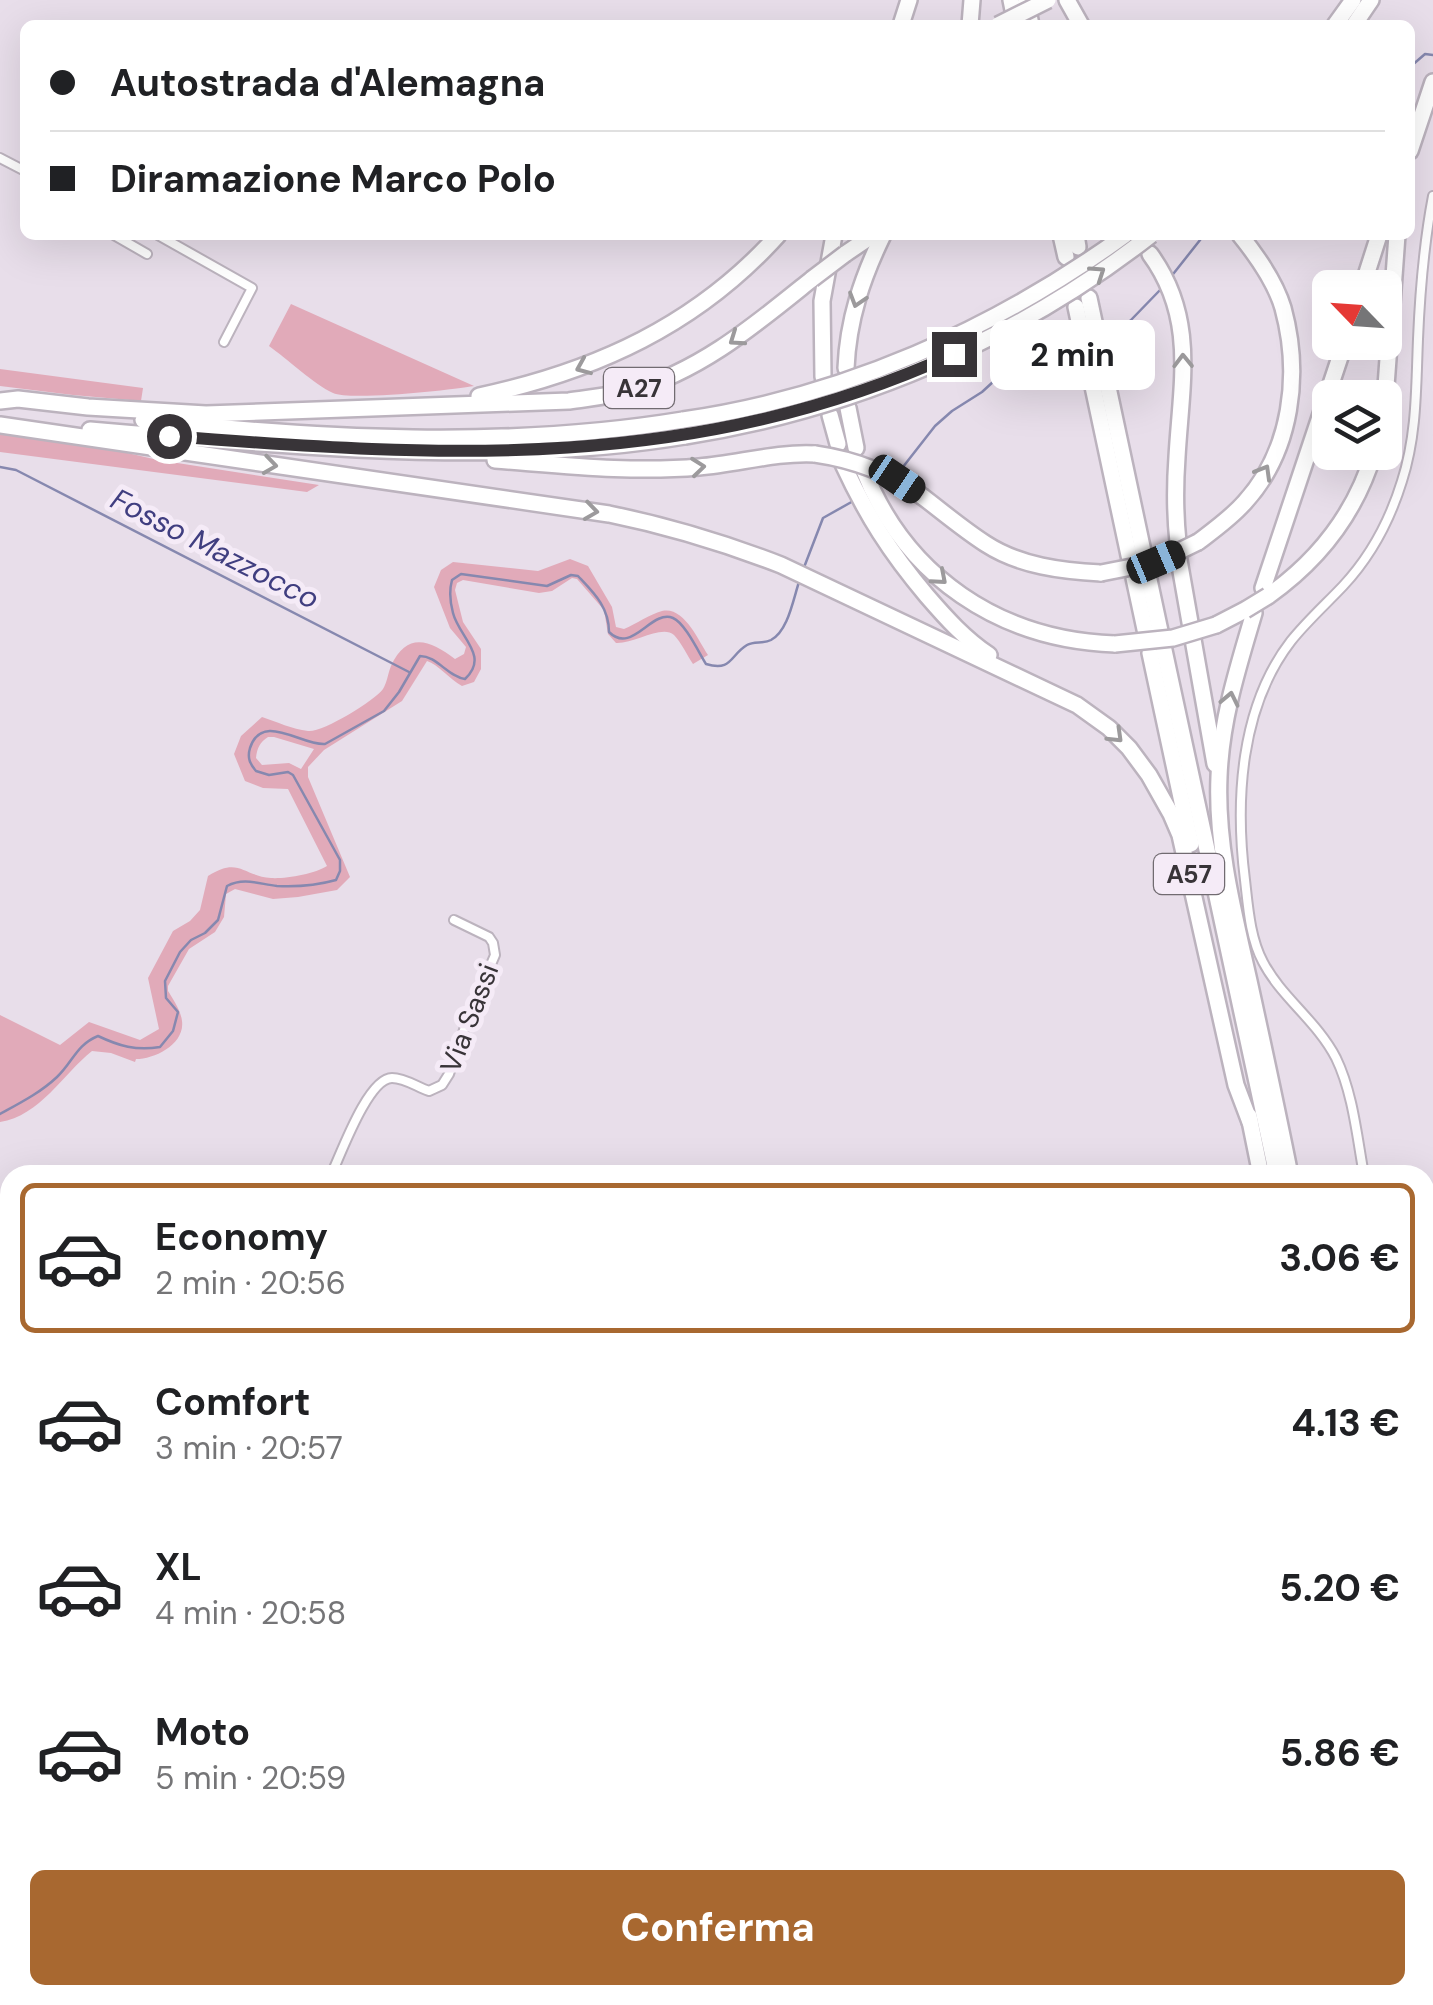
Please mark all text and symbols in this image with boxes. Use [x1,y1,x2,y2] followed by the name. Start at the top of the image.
[110,58,545,108] text: Autostrada d'Alemagna
[110,154,556,204] text: Diramazione Marco Polo
[1087,267,1105,286] one-way arrow
[1312,270,1402,360] north arrow
[1312,270,1402,470] map controls
[848,290,869,307] one-way arrow
[989,319,1154,389] callout: 2 min
[728,327,747,345] one-way arrow
[932,332,977,377] route end
[1030,334,1115,376] text: 2 min
[1173,353,1194,369] one-way arrow
[575,355,593,375] one-way arrow
[604,368,674,408] road number: A27
[1312,380,1402,470] button: layers
[147,414,192,459] route start
[864,450,930,508] car
[261,453,278,474] one-way arrow
[690,456,706,478] one-way arrow
[1252,465,1271,483] one-way arrow
[104,479,326,618] water label: Fosso Mazzocco
[583,500,600,521] one-way arrow
[1123,536,1189,588] car
[928,567,947,585] one-way arrow
[1218,691,1239,708] one-way arrow
[1105,724,1123,742] one-way arrow
[1154,854,1224,894] road number: A57
[432,958,507,1078] street label: Via Sassi
[155,1212,328,1262] text: Economy
[35,1213,125,1303] icon: car
[1279,1233,1400,1283] text: 3.06 €
[155,1262,346,1304] text: 2 min · 20:56
[155,1377,311,1427] text: Comfort
[35,1378,125,1468] icon: car
[1291,1398,1400,1448] text: 4.13 €
[155,1427,343,1469] text: 3 min · 20:57
[155,1542,202,1592] text: XL
[35,1543,125,1633] icon: car
[1279,1563,1400,1613] text: 5.20 €
[155,1592,346,1634] text: 4 min · 20:58
[155,1707,250,1757] text: Moto
[35,1708,125,1798] icon: car
[1280,1728,1400,1778] text: 5.86 €
[155,1757,346,1799] text: 5 min · 20:59
[30,1870,1405,1985] button: Conferma

